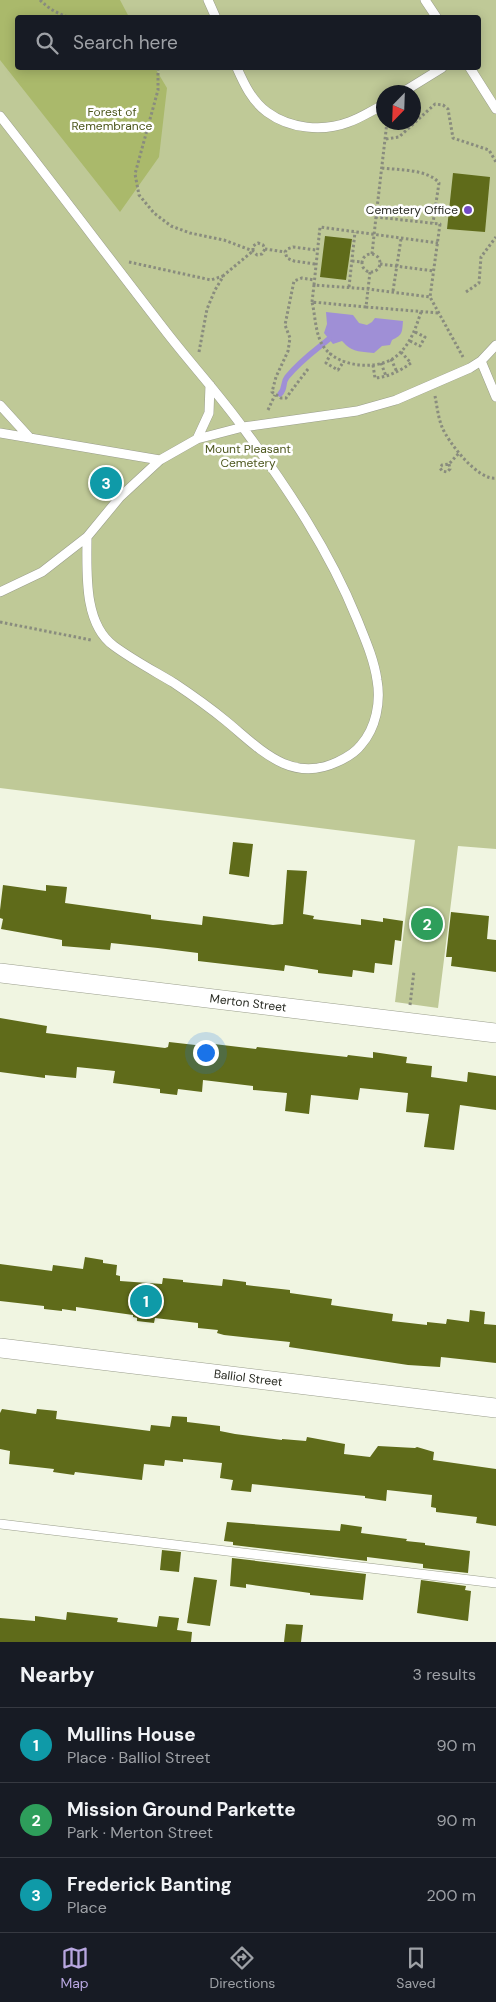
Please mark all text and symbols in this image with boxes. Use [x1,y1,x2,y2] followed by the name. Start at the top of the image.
[15,15,481,70] search box
[33,29,61,57] icon: search
[73,30,178,55] text: Search here
[376,85,421,130] north arrow
[72,104,153,134] park label: Forest of Remembrance
[366,202,458,218] place label: Cemetery Office
[462,204,474,216] marker: Cemetery Office
[205,441,291,471] park label: Mount Pleasant Cemetery
[90,464,122,502] pin: 3
[411,905,443,943] pin: 2
[209,990,288,1016] street label: Merton Street
[193,1040,219,1066] your location
[130,1282,162,1320] pin: 1
[213,1366,284,1390] street label: Balliol Street
[20,1661,94,1689] text: Nearby
[413,1664,476,1685] text: 3 results
[67,1722,196,1747] text: Mullins House
[33,1735,39,1756] text: 1
[436,1735,476,1756] text: 90 m
[67,1747,210,1768] text: Place · Balliol Street
[67,1797,296,1822] text: Mission Ground Parkette
[31,1810,41,1831] text: 2
[436,1810,476,1831] text: 90 m
[67,1822,213,1843] text: Park · Merton Street
[67,1872,232,1897] text: Frederick Banting
[31,1885,41,1906] text: 3
[427,1885,476,1906] text: 200 m
[67,1897,107,1918] text: Place
[60,1944,89,1992] tab: Map
[210,1944,275,1992] tab: Directions
[396,1944,436,1992] tab: Saved

